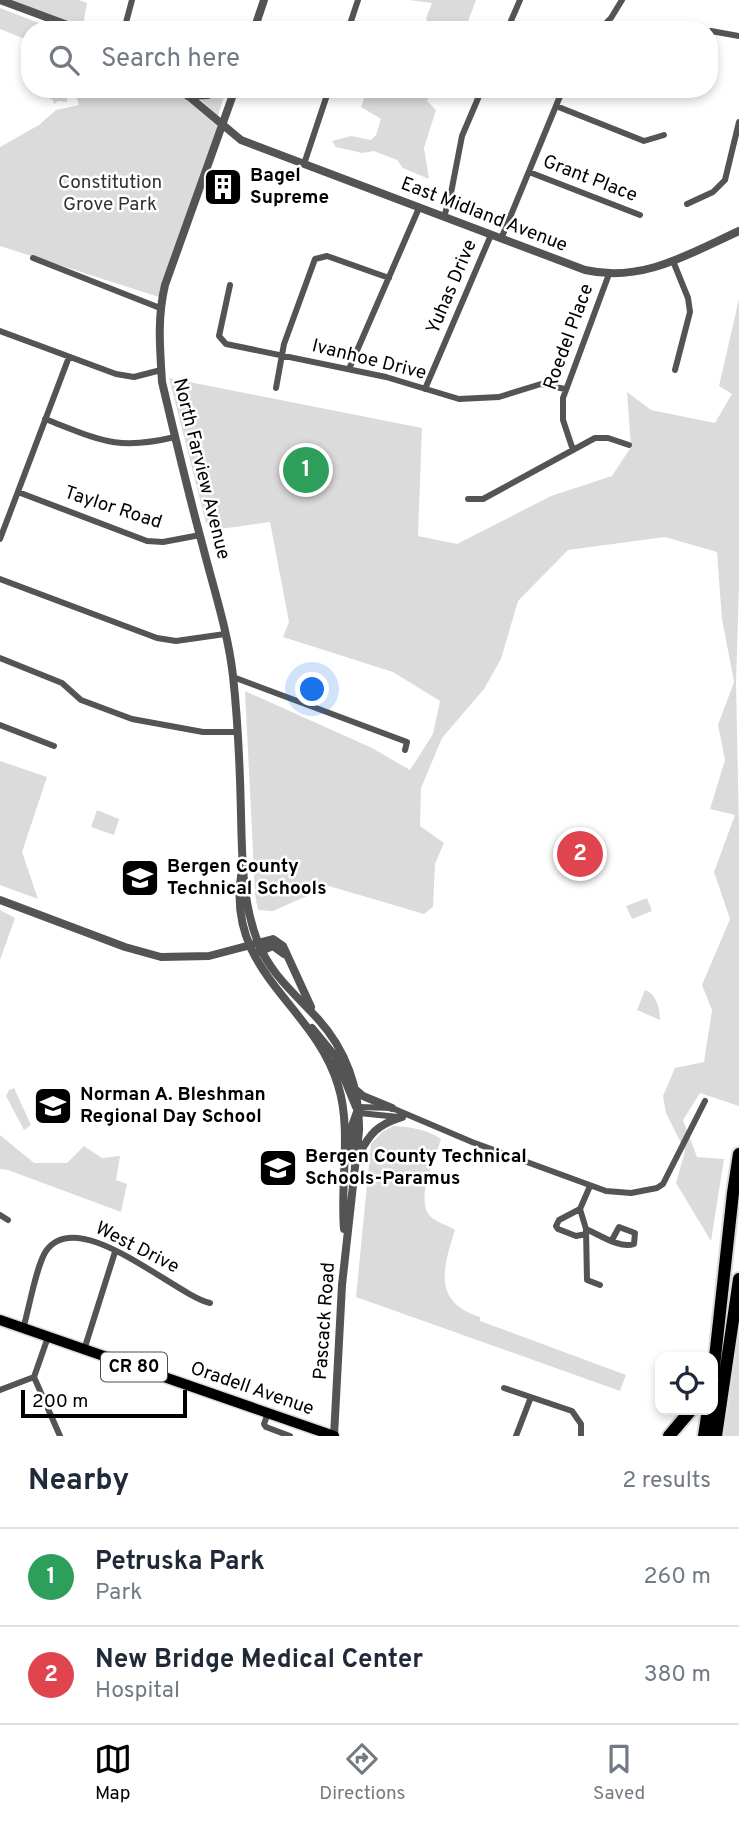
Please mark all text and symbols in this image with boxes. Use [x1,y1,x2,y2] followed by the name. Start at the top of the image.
[21,21,718,98] search box
[45,41,83,79] icon: search
[101,43,240,76] text: Search here
[539,150,641,208] street label: Grant Place
[250,164,329,210] place label: Bagel Supreme
[202,166,244,208] building icon: Bagel Supreme
[58,171,162,217] park label: Constitution Grove Park
[397,172,571,258] street label: East Midland Avenue
[421,236,483,338] street label: Yuhas Drive
[539,281,599,393] street label: Roedel Place
[309,334,429,386] street label: Ivanhoe Drive
[167,376,235,562] street label: North Farview Avenue
[283,444,329,496] pin: 1
[61,481,165,535] street label: Taylor Road
[295,672,329,706] your location
[557,828,603,880] pin: 2
[167,855,327,901] place label: Bergen County Technical Schools
[119,857,161,899] school or university icon: Bergen County Technical Schools
[80,1083,266,1129] place label: Norman A. Bleshman Regional Day School
[32,1085,74,1127] school or university icon: Norman A. Bleshman Regional Day School
[305,1145,527,1191] place label: Bergen County Technical Schools-Paramus
[257,1147,299,1189] school or university icon: Bergen County Technical Schools-Paramus
[91,1217,183,1279] street label: West Drive
[309,1261,341,1381] street label: Pascack Road
[101,1352,167,1382] road number: CR 80
[655,1352,718,1415] map controls
[655,1352,718,1415] button: locate
[187,1357,317,1421] street label: Oradell Avenue
[21,1387,187,1419] scale bar
[32,1390,88,1414] text: 200 m
[28,1463,129,1500] text: Nearby
[622,1467,711,1496] text: 2 results
[95,1546,265,1579] text: Petruska Park
[46,1563,56,1592] text: 1
[644,1563,711,1592] text: 260 m
[95,1579,142,1608] text: Park
[95,1644,423,1677] text: New Bridge Medical Center
[44,1661,58,1690] text: 2
[644,1661,711,1690] text: 380 m
[95,1677,180,1706] text: Hospital
[94,1740,132,1806] tab: Map
[319,1740,406,1806] tab: Directions
[593,1740,645,1806] tab: Saved

